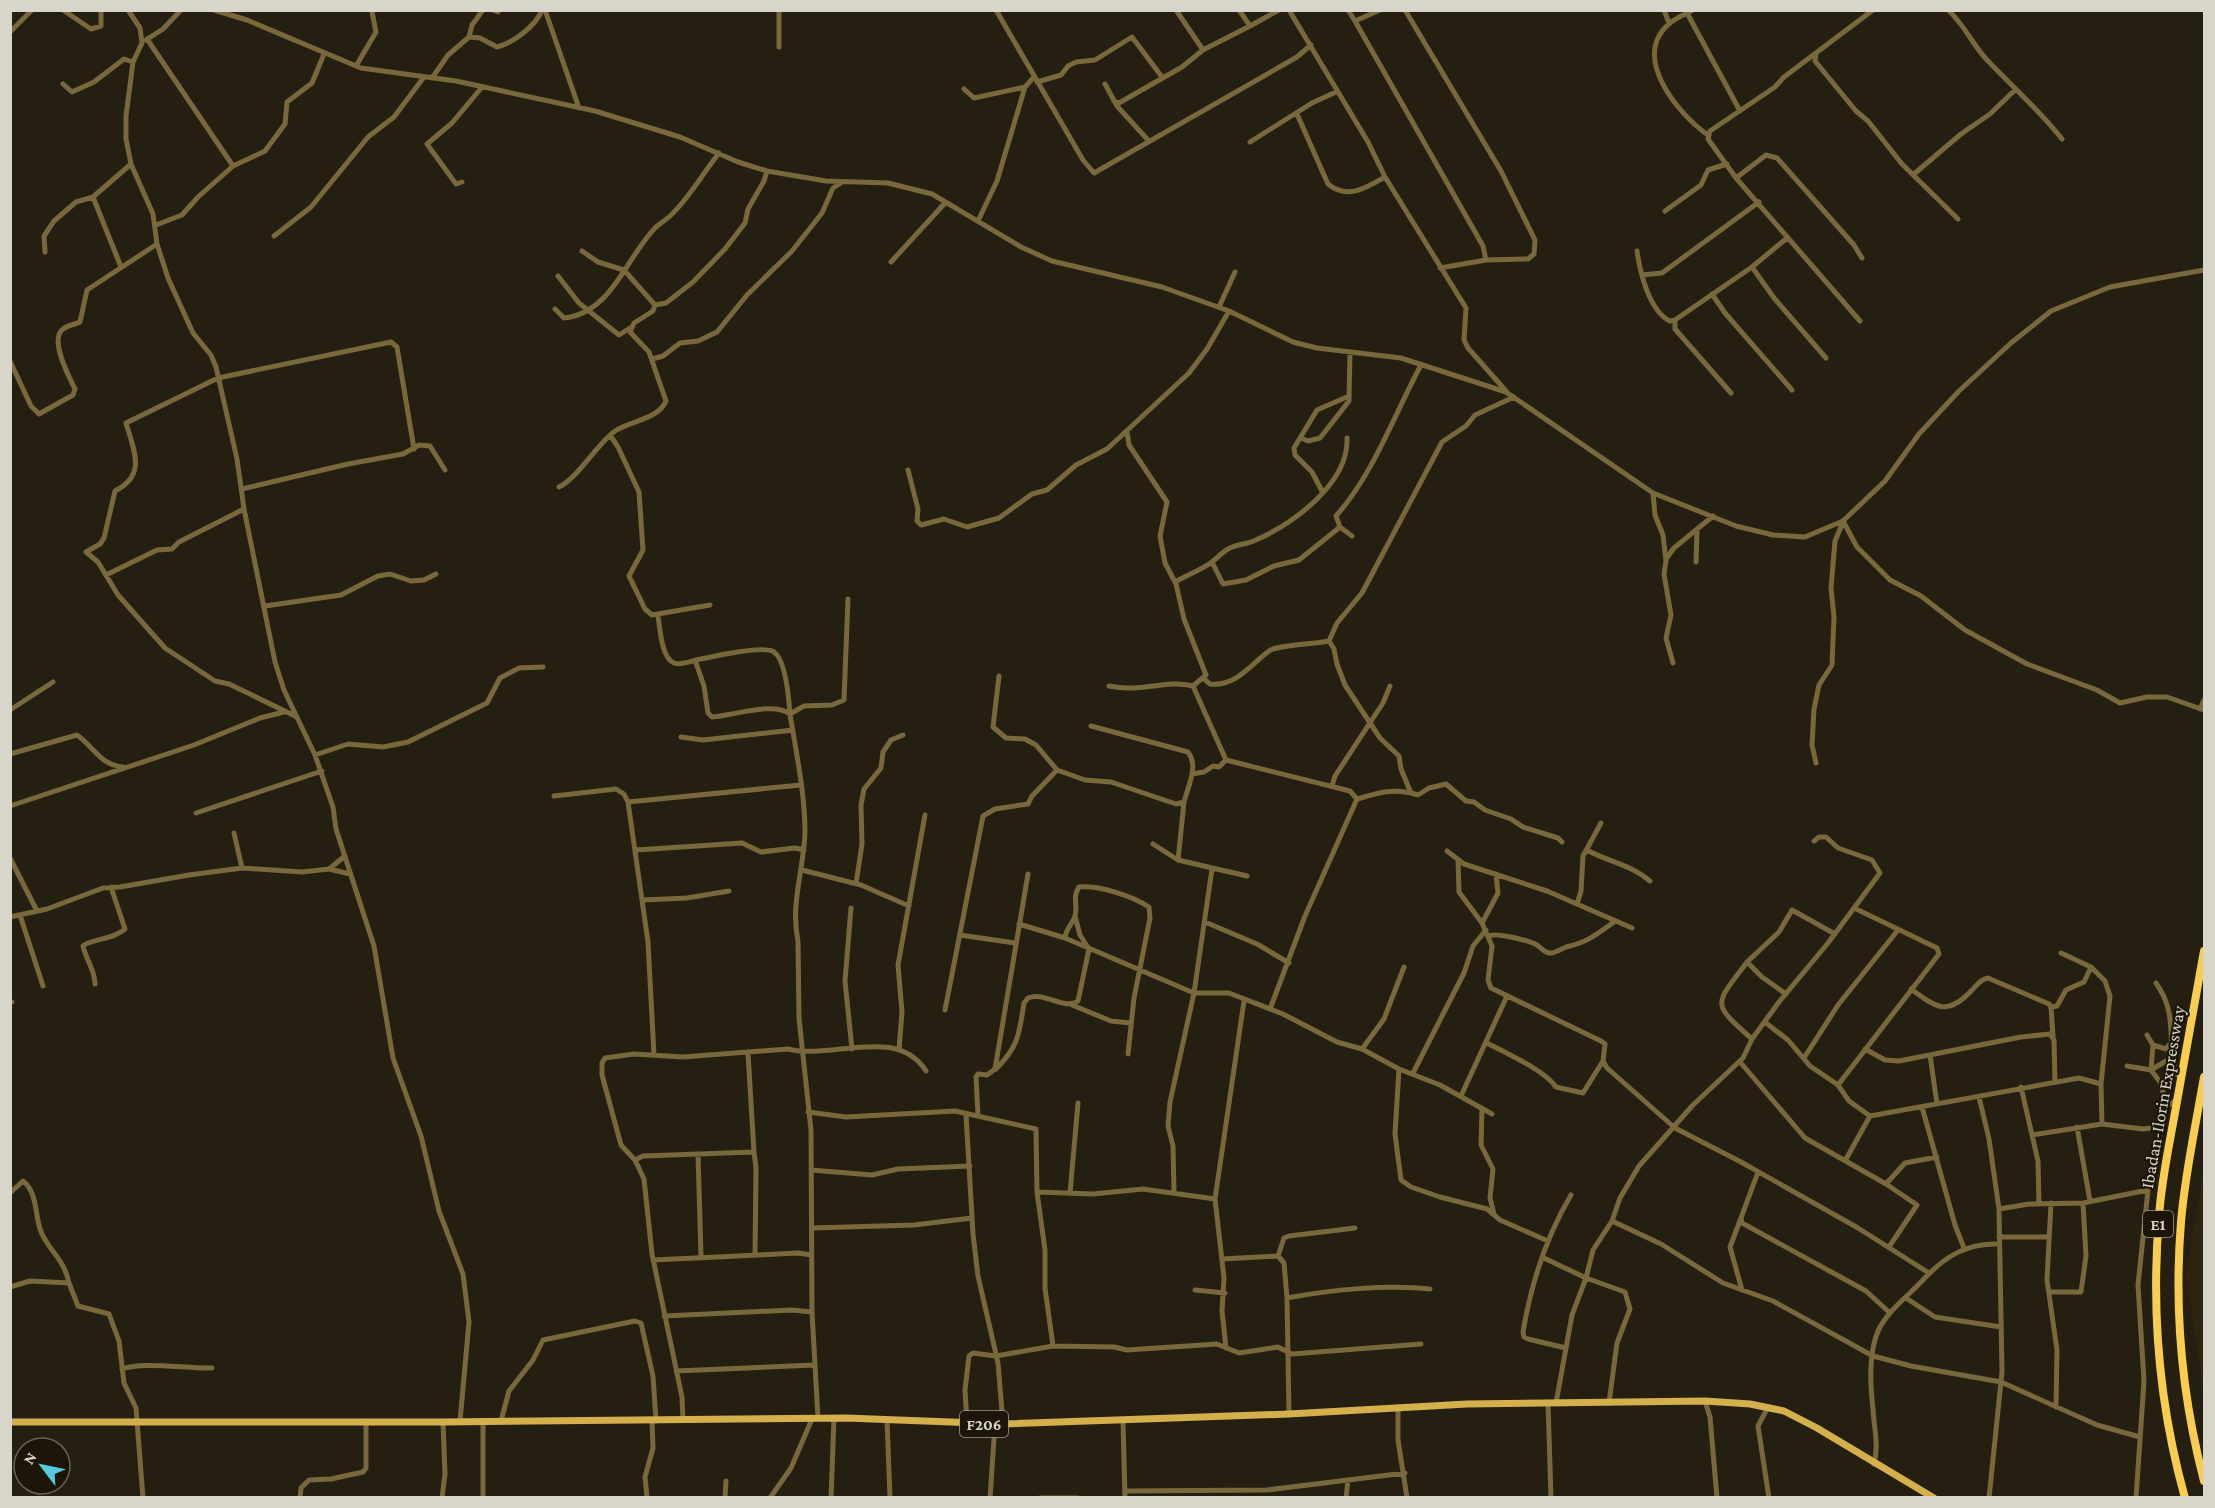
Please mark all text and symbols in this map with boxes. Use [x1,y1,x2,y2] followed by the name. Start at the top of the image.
[2137,1003,2189,1190] street label: Ibadan-Ilorin Expressway
[2143,1211,2173,1237] road number: E1
[960,1411,1008,1437] road number: F206
[12,1436,72,1496] north arrow
[20,1449,40,1467] text: N

